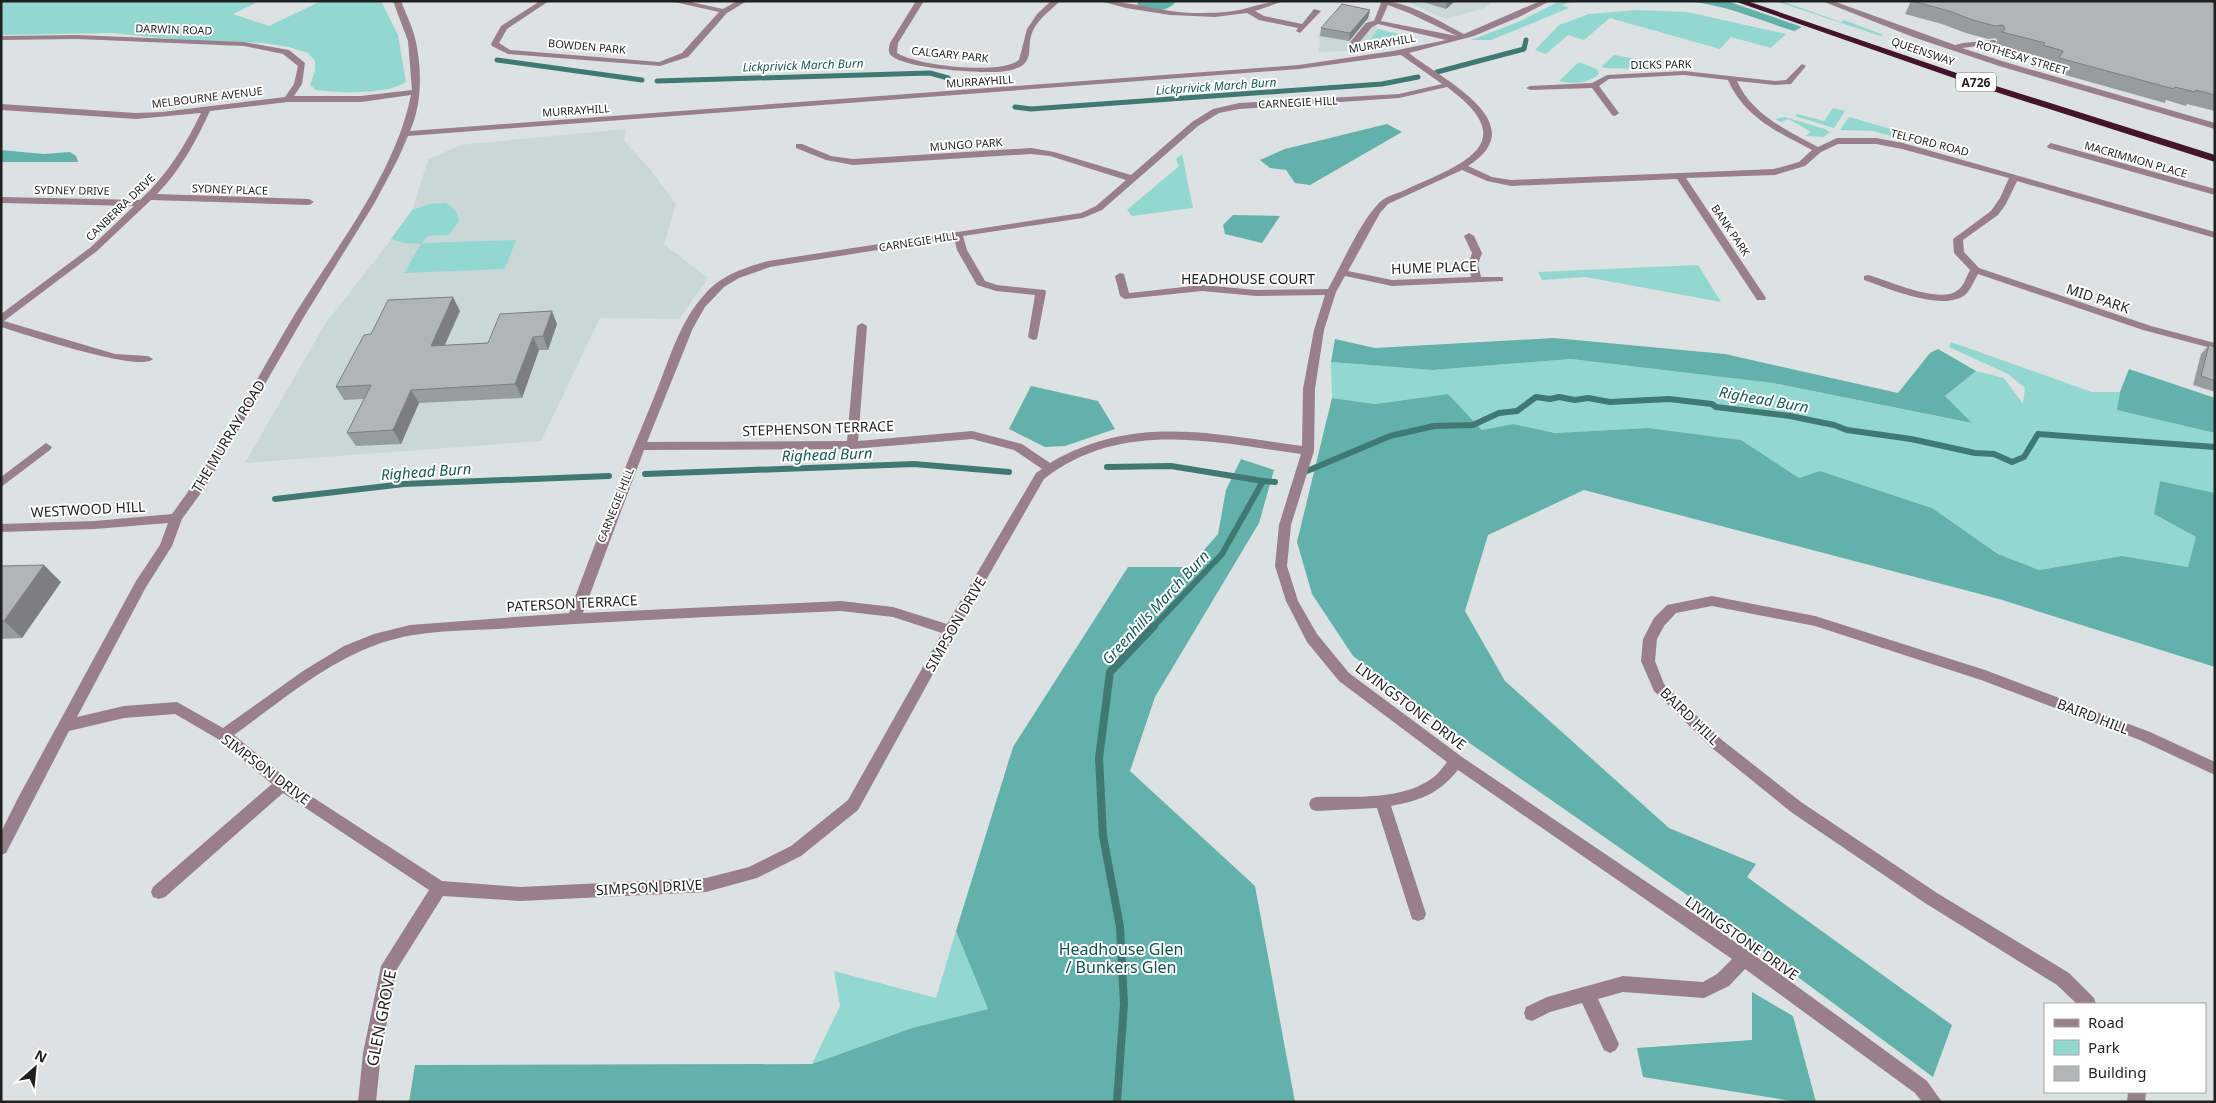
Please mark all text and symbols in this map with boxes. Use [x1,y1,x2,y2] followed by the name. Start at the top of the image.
[135,20,213,38] street label: DARWIN ROAD
[1347,30,1417,56] street label: MURRAYHILL
[1890,33,1957,69] street label: QUEENSWAY
[547,35,627,57] street label: BOWDEN PARK
[1975,36,2069,78] street label: ROTHESAY STREET
[911,43,989,66] street label: CALGARY PARK
[742,54,864,76] water label: Lickprivick March Burn
[1630,56,1692,72] street label: DICKS PARK
[946,71,1015,91] street label: MURRAYHILL
[1956,72,1996,91] road number: A726
[1155,73,1277,99] water label: Lickprivick March Burn
[151,83,263,111] street label: MELBOURNE AVENUE
[1258,92,1338,112] street label: CARNEGIE HILL
[542,100,611,120] street label: MURRAYHILL
[1889,125,1971,159] street label: TELFORD ROAD
[929,134,1003,154] street label: MUNGO PARK
[2083,137,2189,181] street label: MACRIMMON PLACE
[82,170,158,244] street label: CANBERRA DRIVE
[192,180,268,198] street label: SYDNEY PLACE
[34,182,110,198] street label: SYDNEY DRIVE
[1708,201,1754,259] street label: BANK PARK
[878,227,959,255] street label: CARNEGIE HILL
[1391,256,1477,278] street label: HUME PLACE
[1181,269,1315,288] street label: HEADHOUSE COURT
[2064,279,2132,317] street label: MID PARK
[187,376,269,496] street label: THE MURRAY ROAD
[1718,381,1810,417] water label: Righead Burn
[742,416,894,440] street label: STEPHENSON TERRACE
[781,442,873,466] water label: Righead Burn
[380,458,472,484] water label: Righead Burn
[593,465,637,545] street label: CARNEGIE HILL
[30,497,146,521] street label: WESTWOOD HILL
[1097,546,1213,668] water label: Greenhills March Burn
[920,573,990,675] street label: SIMPSON DRIVE
[506,590,638,616] street label: PATERSON TERRACE
[1352,658,1470,754] street label: LIVINGSTONE DRIVE
[1656,683,1724,749] street label: BAIRD HILL
[2055,694,2131,738] street label: BAIRD HILL
[218,729,314,809] street label: SIMPSON DRIVE
[595,875,703,899] street label: SIMPSON DRIVE
[1682,892,1802,984] street label: LIVINGSTONE DRIVE
[1059,938,1183,978] park label: Headhouse Glen / Bunkers Glen
[361,968,401,1068] street label: GLEN GROVE
[2044,1003,2206,1093] legend
[2088,1012,2124,1032] text: Road
[2088,1037,2120,1057] text: Park
[10,1043,60,1093] north arrow
[32,1045,51,1067] text: N
[2088,1062,2146,1082] text: Building

